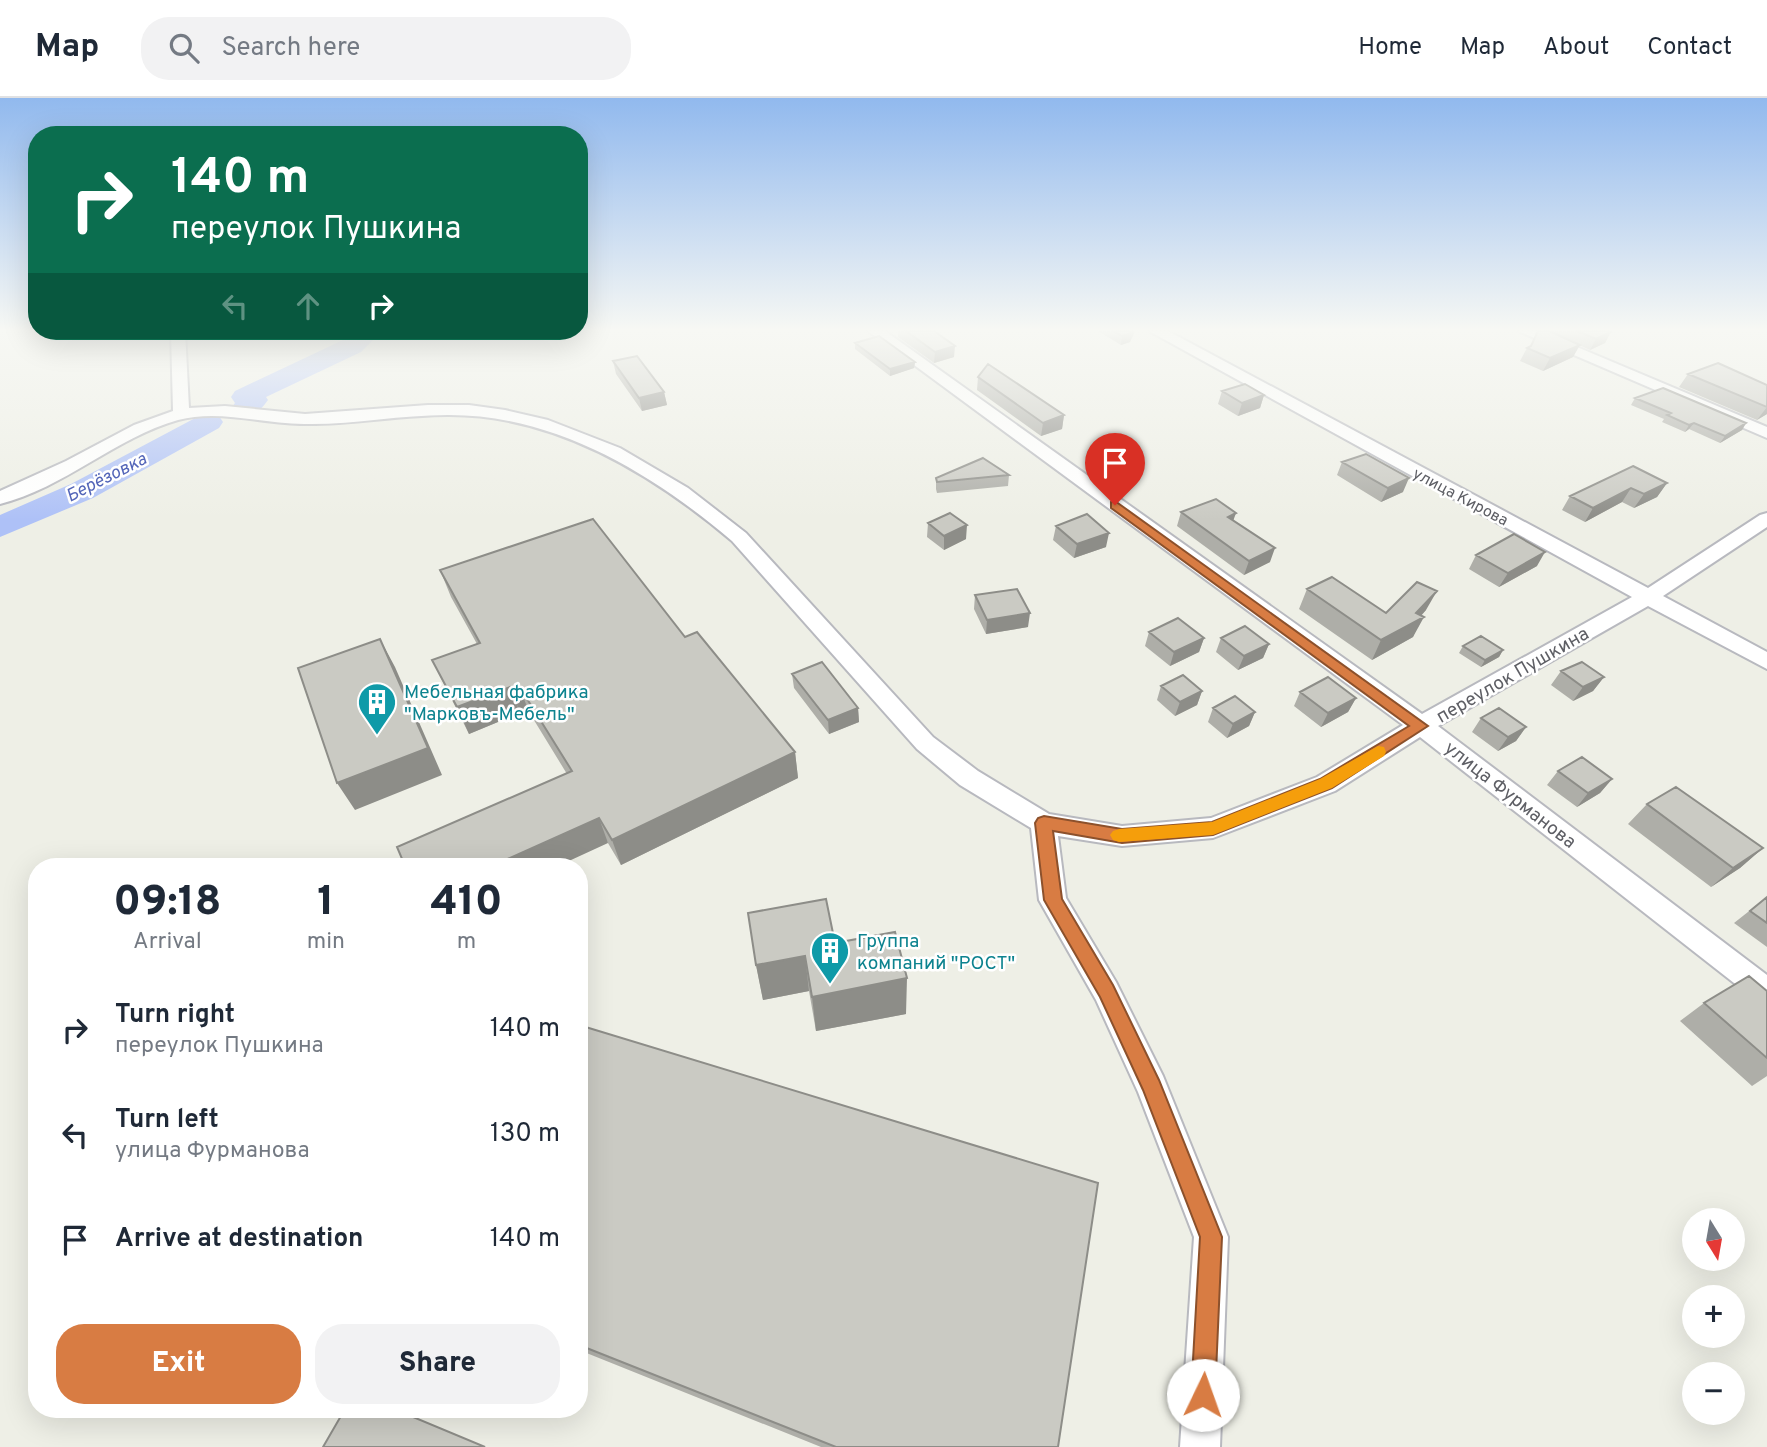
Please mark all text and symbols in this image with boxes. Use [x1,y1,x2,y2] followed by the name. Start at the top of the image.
[141,17,631,80] search box
[35,27,99,69] text: Map
[165,29,203,67] icon: search
[221,32,360,65] text: Search here
[1358,33,1422,63] text: Home
[1460,33,1505,63] text: Map
[1543,33,1609,63] text: About
[1647,33,1732,63] text: Contact
[171,149,310,211] text: 140 m
[56,154,147,245] icon: right
[171,210,461,250] text: переулок Пушкина
[216,287,254,325] icon: left
[289,287,327,325] icon: ahead
[362,287,400,325] icon: right
[1085,433,1145,505] pin
[1096,444,1134,482] icon: arrive
[62,448,152,508] water label: Берёзовка
[1409,464,1511,531] street label: улица Кирова
[1432,622,1594,729] street label: переулок Пушкина
[356,681,398,736] building icon: Мебельная фабрика "Марковъ-Мебель"
[404,681,588,727] place label: Мебельная фабрика "Марковъ-Мебель"
[1439,737,1581,855] street label: улица Фурманова
[113,877,222,930] text: 09:18
[317,877,335,930] text: 1
[430,877,503,930] text: 410
[133,928,202,957] text: Arrival
[307,928,345,957] text: min
[457,928,476,957] text: m
[809,930,851,985] building icon: Группа компаний "РОСТ"
[857,930,1015,976] place label: Группа компаний "РОСТ"
[115,999,235,1032] text: Turn right
[56,1011,94,1049] icon: right
[490,1013,560,1046] text: 140 m
[115,1032,324,1061] text: переулок Пушкина
[115,1104,219,1137] text: Turn left
[56,1116,94,1154] icon: left
[490,1118,560,1151] text: 130 m
[115,1137,310,1166] text: улица Фурманова
[1682,1208,1745,1270] north arrow
[1682,1208,1745,1425] map controls
[56,1221,94,1259] icon: arrive
[115,1223,363,1256] text: Arrive at destination
[490,1223,560,1256] text: 140 m
[1682,1285,1745,1348] button: +
[56,1324,301,1404] button: Exit
[315,1324,560,1404] button: Share
[1166,1358,1240,1432] position arrow
[1682,1362,1745,1425] button: −

